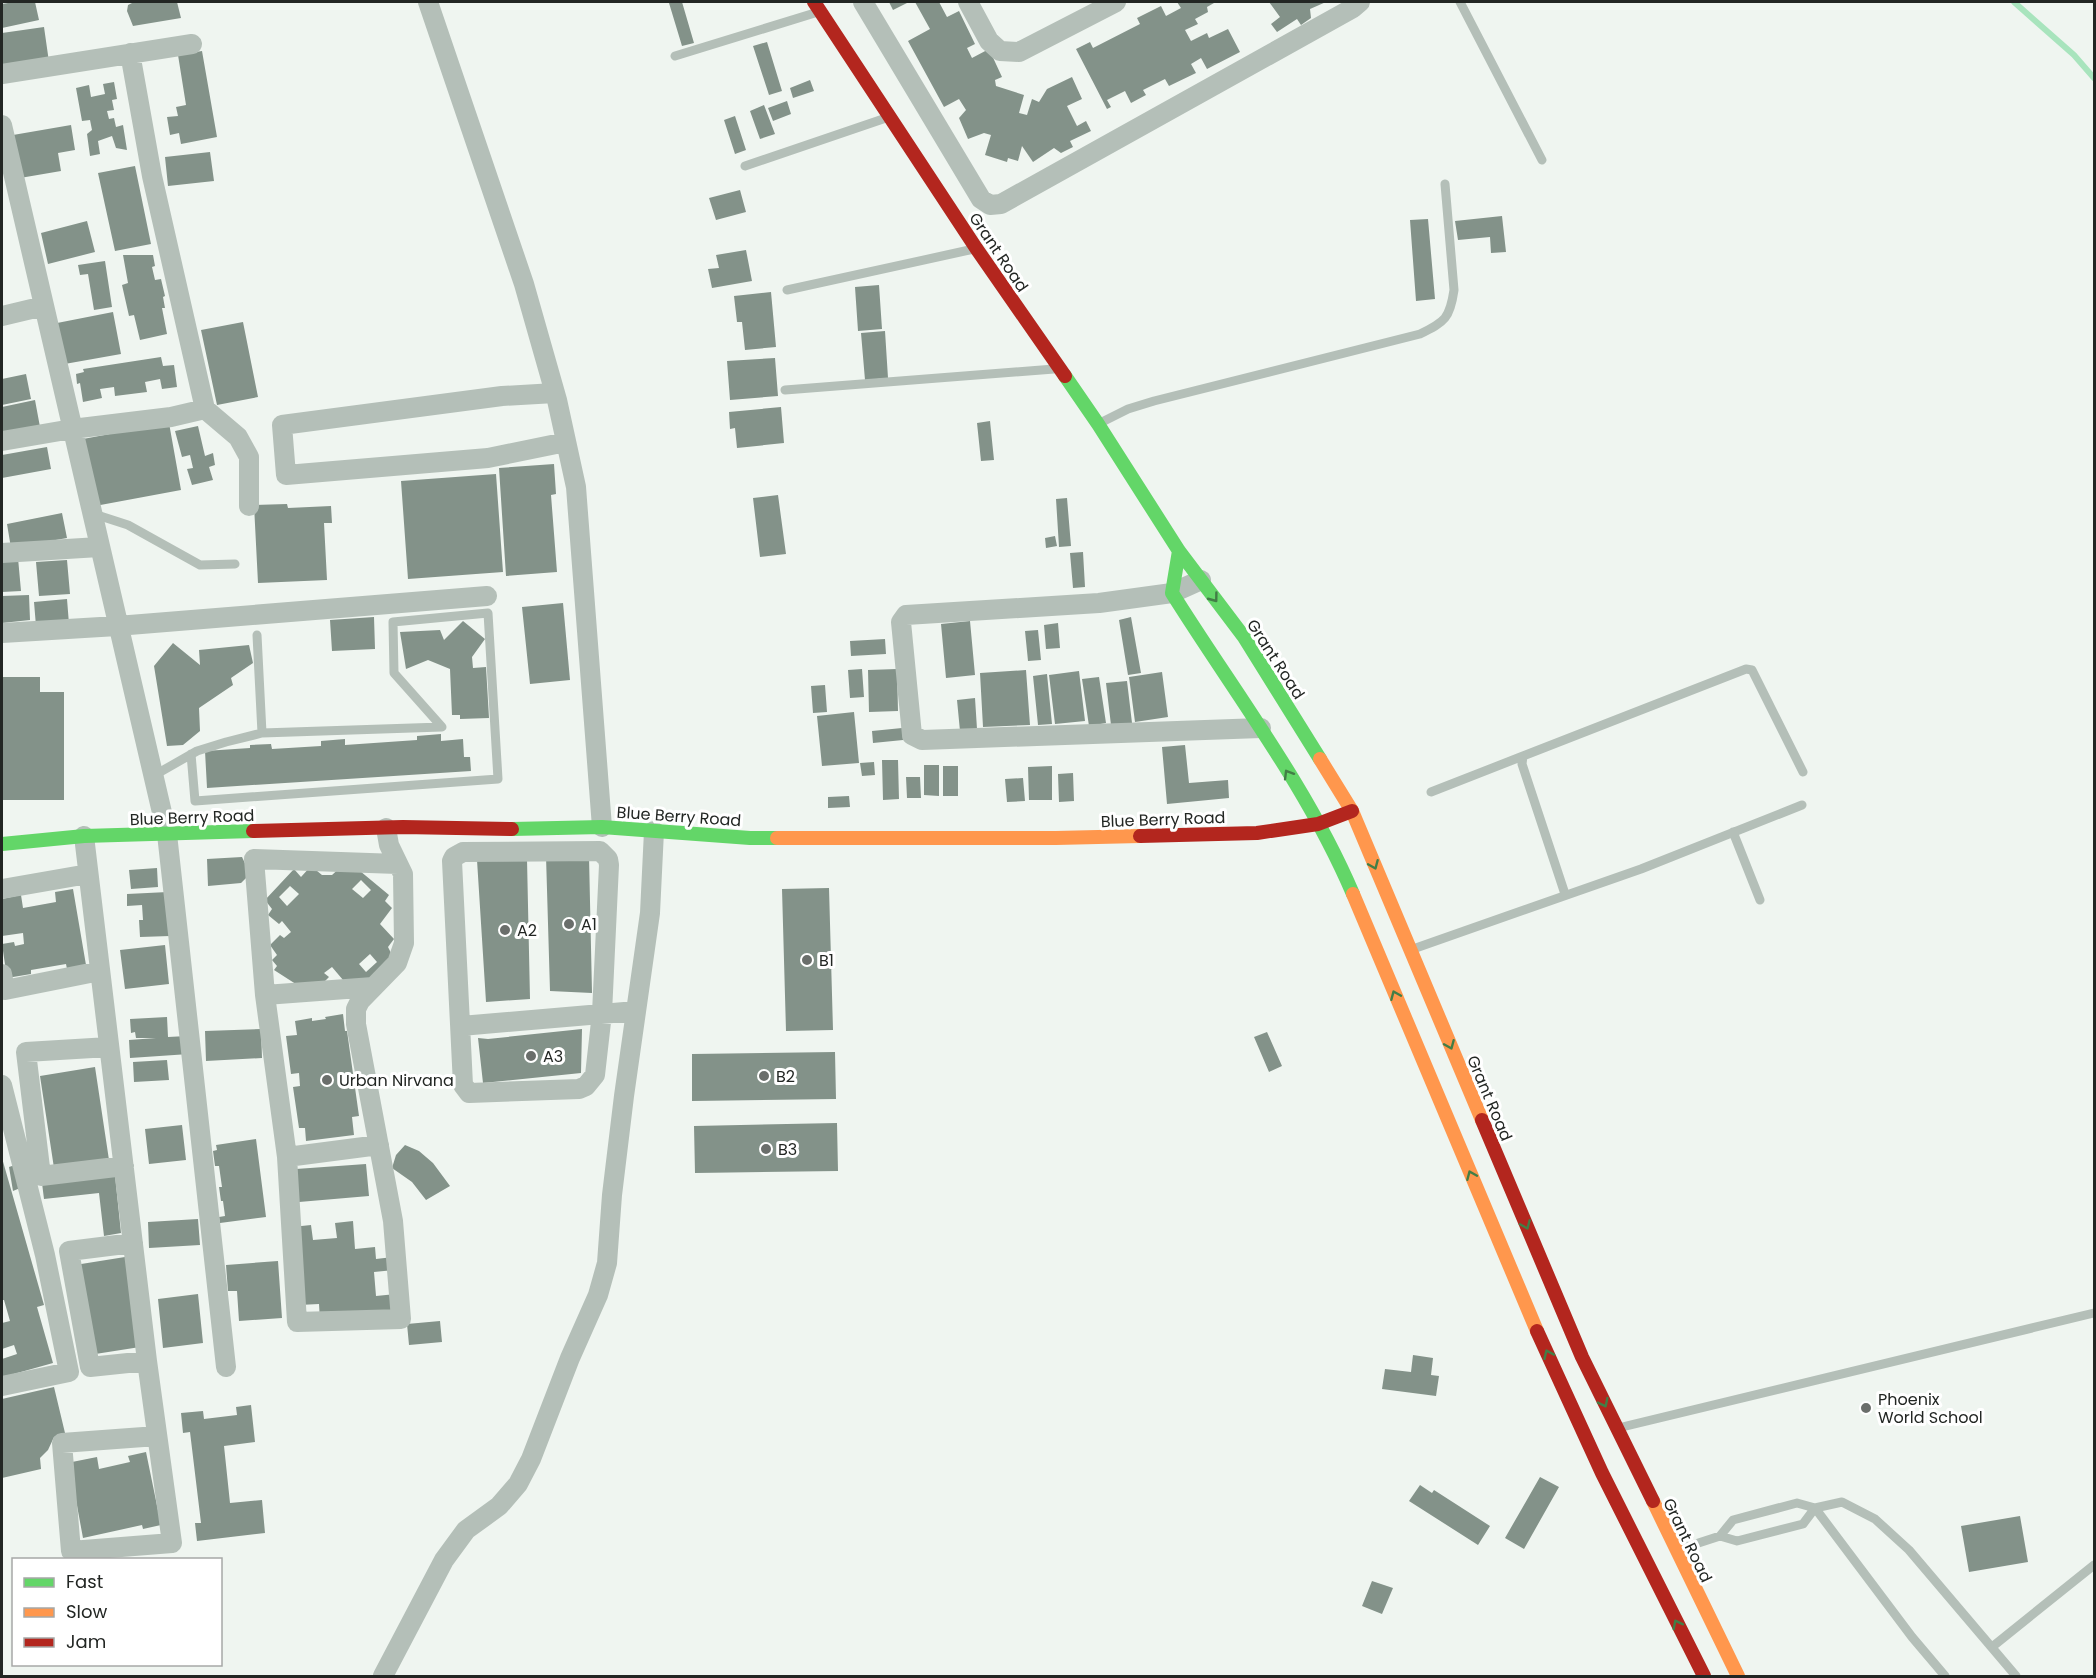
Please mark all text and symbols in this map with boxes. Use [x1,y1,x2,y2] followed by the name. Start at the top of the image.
[964,208,1034,297] street label: Grant Road
[1207,591,1218,602] one-way arrow
[1241,615,1310,704] street label: Grant Road
[1284,770,1296,780] one-way arrow
[616,801,742,832] street label: Blue Berry Road
[129,804,255,831] street label: Blue Berry Road
[1100,806,1226,833] street label: Blue Berry Road
[1367,859,1379,870] one-way arrow
[581,913,597,936] place label: A1
[562,917,576,931] marker: A1
[517,919,537,942] place label: A2
[498,923,512,937] marker: A2
[819,949,834,972] place label: B1
[800,953,814,967] marker: B1
[1390,990,1402,1001] one-way arrow
[1443,1038,1455,1049] one-way arrow
[543,1045,563,1068] place label: A3
[524,1049,538,1063] marker: A3
[1461,1052,1518,1145] street label: Grant Road
[776,1065,795,1088] place label: B2
[339,1069,454,1092] place label: Urban Nirvana
[757,1069,771,1083] marker: B2
[320,1073,334,1087] marker: Urban Nirvana
[778,1138,797,1161] place label: B3
[759,1142,773,1156] marker: B3
[1466,1170,1478,1181] one-way arrow
[1519,1218,1531,1229] one-way arrow
[1543,1349,1555,1360] one-way arrow
[1878,1388,1983,1429] place label: Phoenix World School
[1596,1397,1608,1408] one-way arrow
[1859,1401,1873,1415] marker: Phoenix World School
[1657,1494,1718,1586] street label: Grant Road
[12,1558,222,1666] legend
[66,1569,103,1594] text: Fast
[66,1599,108,1624] text: Slow
[1673,1620,1685,1631] one-way arrow
[66,1629,106,1654] text: Jam

